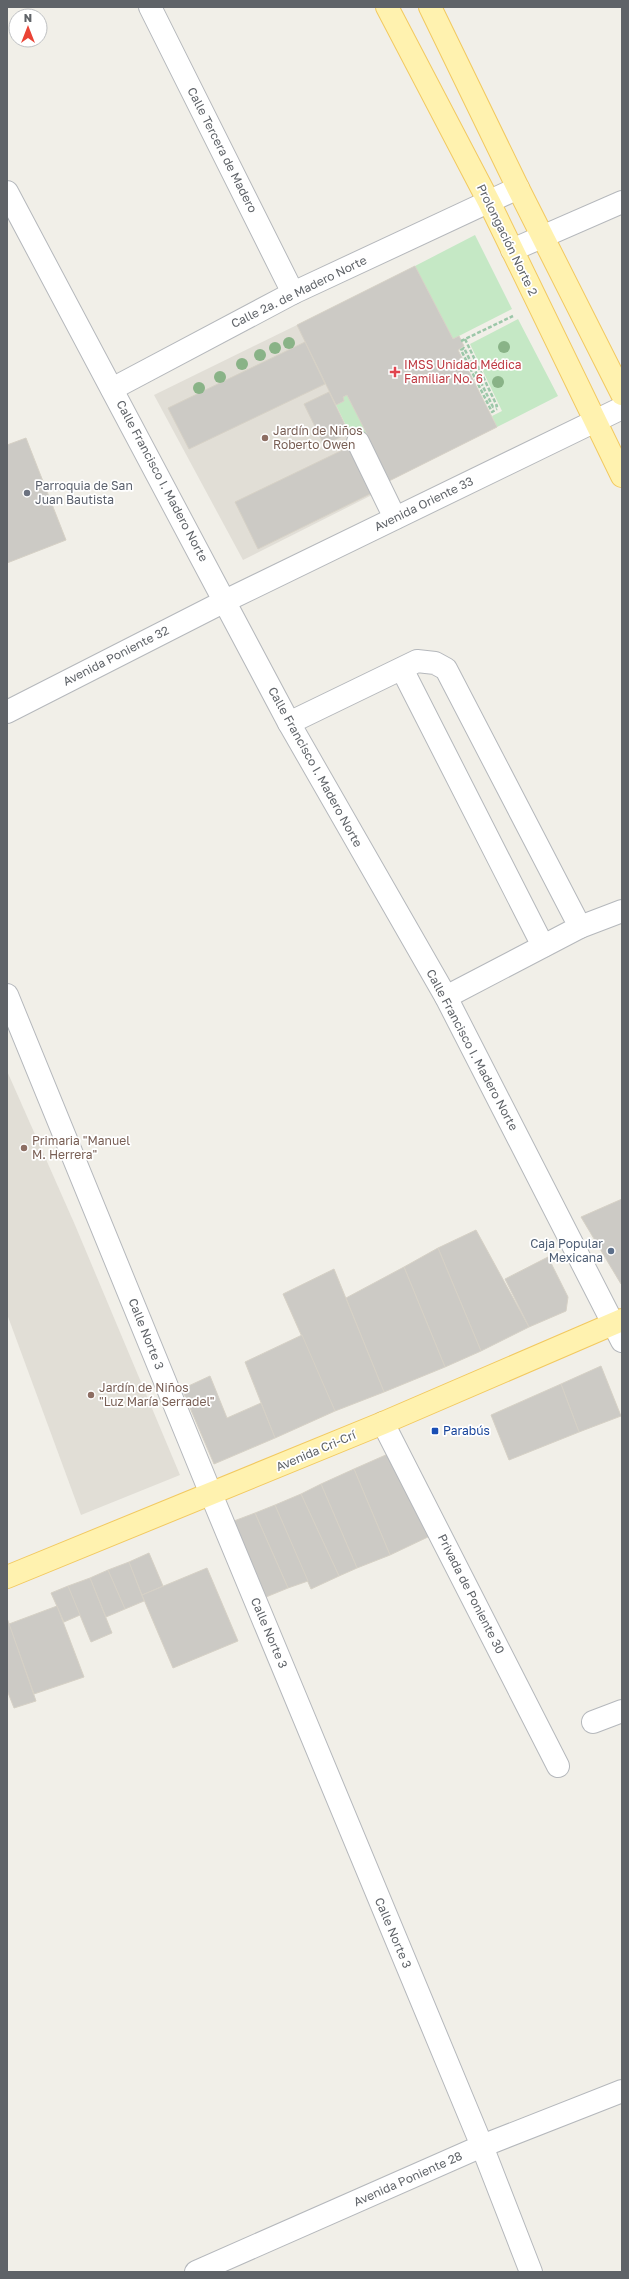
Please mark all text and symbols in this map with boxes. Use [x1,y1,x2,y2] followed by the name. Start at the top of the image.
[8,8,48,48] north arrow
[24,11,32,24] text: N
[184,85,261,215] street label: Calle Tercera de Madero
[474,181,541,298] street label: Prolongación Norte 2
[228,252,369,331] street label: Calle 2a. de Madero Norte
[404,357,522,386] place label: IMSS Unidad Médica Familiar No. 6
[389,366,401,378] marker: IMSS Unidad Médica Familiar No. 6
[113,397,212,564] street label: Calle Francisco I. Madero Norte
[273,423,363,452] place label: Jardín de Niños Roberto Owen
[260,433,270,443] marker: Jardín de Niños Roberto Owen
[372,473,476,534] street label: Avenida Oriente 33
[35,478,133,507] place label: Parroquia de San Juan Bautista
[22,488,32,498] marker: Parroquia de San Juan Bautista
[60,622,171,689] street label: Avenida Poniente 32
[265,684,366,849] street label: Calle Francisco I. Madero Norte
[423,966,522,1133] street label: Calle Francisco I. Madero Norte
[32,1133,130,1162] place label: Primaria "Manuel M. Herrera"
[19,1143,29,1153] marker: Primaria "Manuel M. Herrera"
[530,1236,603,1265] place label: Caja Popular Mexicana
[606,1246,616,1256] marker: Caja Popular Mexicana
[125,1296,168,1372] street label: Calle Norte 3
[99,1380,214,1409] place label: Jardín de Niños "Luz María Serradel"
[86,1390,96,1400] marker: Jardín de Niños "Luz María Serradel"
[443,1423,490,1438] place label: Parabús
[430,1426,440,1436] marker: Parabús
[274,1427,359,1474] street label: Avenida Cri-Crí
[435,1531,508,1656] street label: Privada de Poniente 30
[248,1595,291,1670] street label: Calle Norte 3
[372,1895,415,1970] street label: Calle Norte 3
[351,2148,464,2209] street label: Avenida Poniente 28

